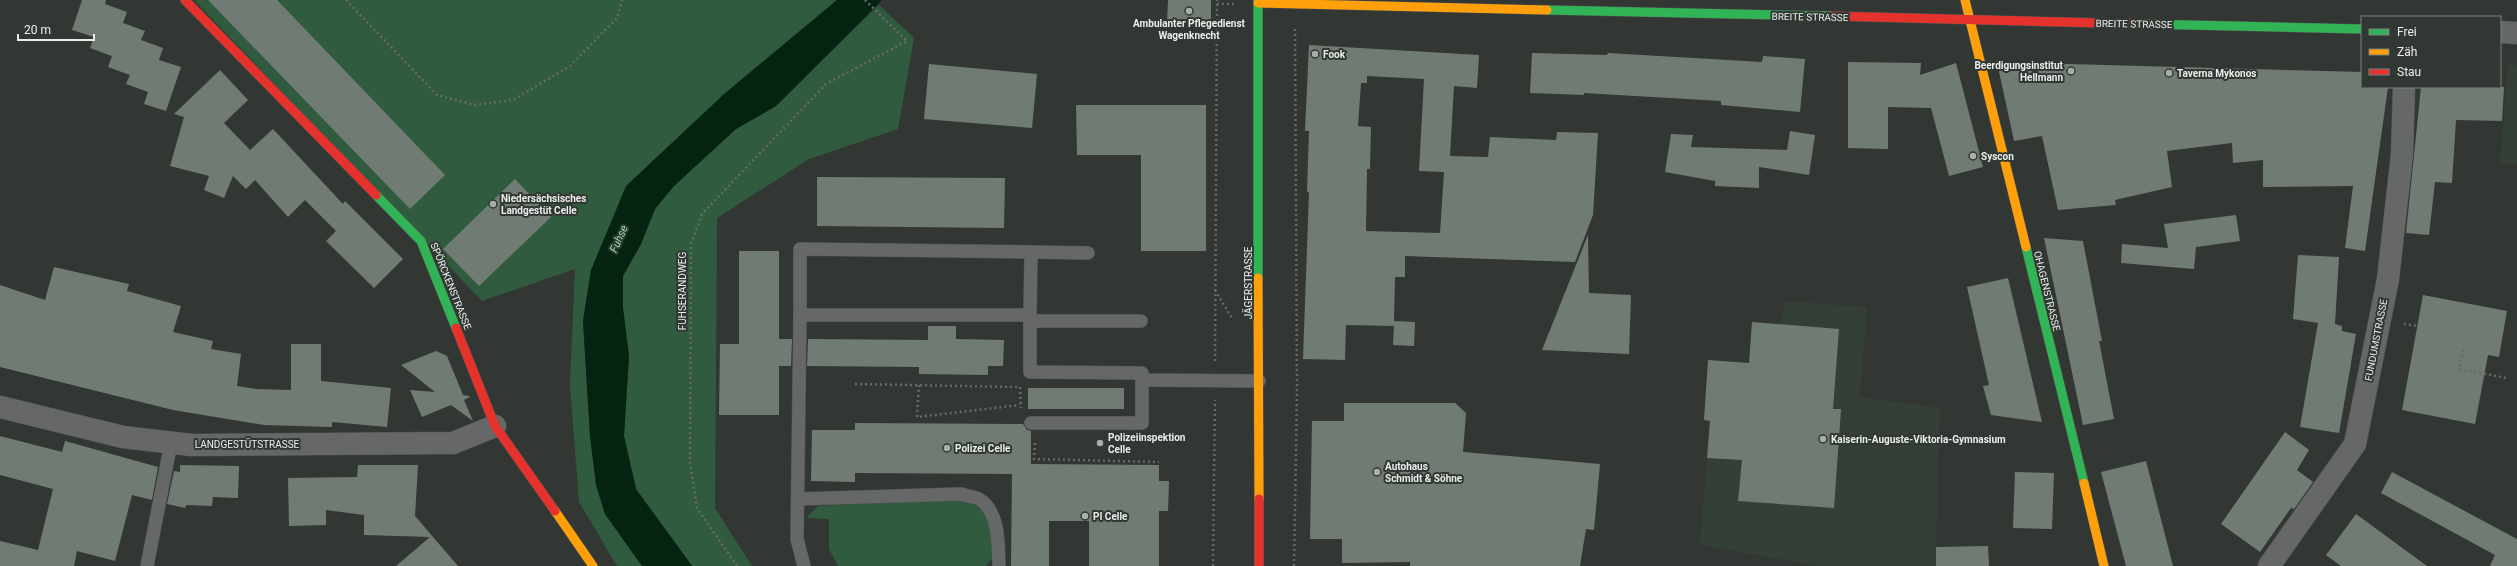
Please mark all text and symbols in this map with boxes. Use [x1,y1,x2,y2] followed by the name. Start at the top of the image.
[1184,6,1194,16] marker: Ambulanter Pflegedienst Wagenknecht
[1771,11,1849,23] street label: BREITE STRASSE
[18,16,94,42] scale bar
[2361,16,2501,88] legend
[1133,18,1246,41] place label: Ambulanter Pflegedienst Wagenknecht
[2095,18,2173,30] street label: BREITE STRASSE
[24,23,51,37] text: 20 m
[2397,25,2417,39] text: Frei
[2397,45,2417,59] text: Zäh
[1310,49,1320,59] marker: Fook
[1323,49,1346,60] place label: Fook
[1974,60,2064,83] place label: Beerdigungsinstitut Hellmann
[2397,65,2421,79] text: Stau
[2066,66,2076,76] marker: Beerdigungsinstitut Hellmann
[2164,68,2174,78] marker: Taverna Mykonos
[2177,68,2256,79] place label: Taverna Mykonos
[1968,151,1978,161] marker: Syscon
[1981,151,2014,162] place label: Syscon
[501,193,586,216] place label: Niedersächsisches Landgestüt Celle
[488,199,498,209] marker: Niedersächsisches Landgestüt Celle
[607,223,631,255] water label: Fuhse
[428,240,475,331] street label: SPÖRCKENSTRASSE
[1242,246,1254,319] street label: JÄGERSTRASSE
[2032,250,2062,333] street label: OHAGENSTRASSE
[677,252,688,330] street label: FUHSERANDWEG
[2363,298,2389,382] street label: FUNDUMSTRASSE
[1108,432,1186,455] place label: Polizeiinspektion Celle
[1818,434,1828,444] marker: Kaiserin-Auguste-Viktoria-Gymnasium
[1831,434,2006,445] place label: Kaiserin-Auguste-Viktoria-Gymnasium
[195,438,300,450] street label: LANDGESTÜTSTRASSE
[1095,438,1105,448] marker: Polizeiinspektion Celle
[942,443,952,453] marker: Polizei Celle
[955,443,1011,454] place label: Polizei Celle
[1385,461,1463,484] place label: Autohaus Schmidt & Söhne
[1372,467,1382,477] marker: Autohaus Schmidt & Söhne
[1080,511,1090,521] marker: PI Celle
[1093,511,1128,522] place label: PI Celle

